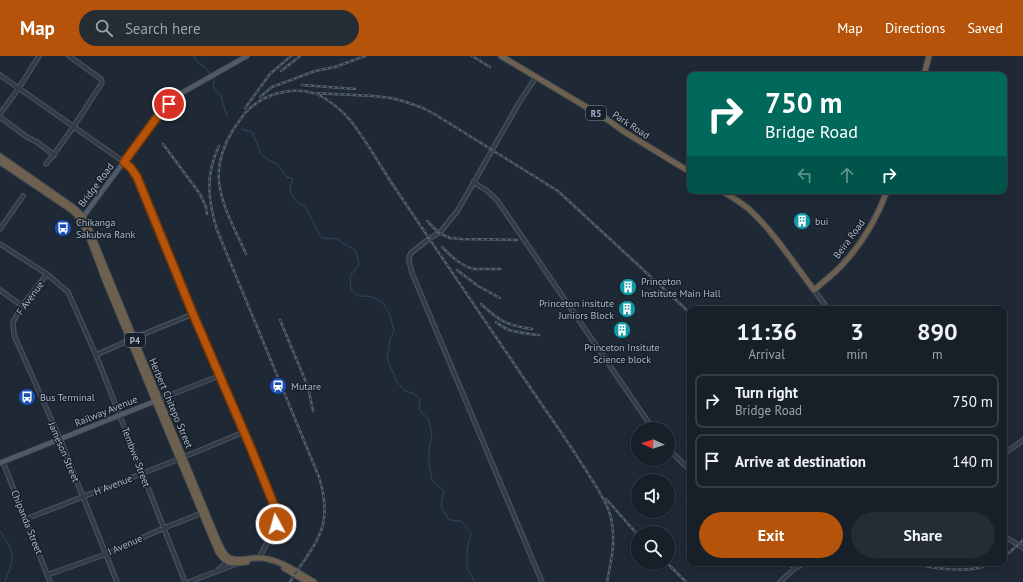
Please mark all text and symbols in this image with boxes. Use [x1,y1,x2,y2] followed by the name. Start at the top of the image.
[79,10,359,46] search box
[20,16,55,40] text: Map
[93,17,115,39] icon: search
[125,19,201,38] text: Search here
[837,19,863,37] text: Map
[885,19,945,37] text: Directions
[967,19,1003,37] text: Saved
[765,84,842,121] text: 750 m
[152,87,186,121] pin
[699,88,751,140] icon: right
[158,93,180,115] icon: arrive
[586,106,606,120] road number: R5
[610,108,652,142] street label: Park Road
[765,120,858,143] text: Bridge Road
[75,160,117,210] street label: Bridge Road
[794,164,816,186] icon: left
[836,164,858,186] icon: ahead
[878,164,900,186] icon: right
[792,211,812,231] building icon: bui
[815,215,828,228] place label: bui
[76,216,135,241] place label: Chikanga Sakubva Rank
[830,217,868,261] street label: Beira Road
[53,218,73,238] bus stop icon: Chikanga Sakubva Rank
[641,275,721,300] place label: Princeton Institute Main Hall
[618,277,638,297] building icon: Princeton Institute Main Hall
[13,279,47,317] street label: F Avenue
[539,297,614,322] place label: Princeton insitute Juniors Block
[617,299,637,319] building icon: Princeton insitute Juniors Block
[736,316,797,347] text: 11:36
[850,316,864,347] text: 3
[917,316,958,347] text: 890
[612,320,632,340] building icon: Princeton Insitute Science block
[125,333,145,347] road number: P4
[584,341,660,366] place label: Princeton Insitute Science block
[749,346,785,363] text: Arrival
[846,346,868,363] text: min
[932,346,943,363] text: m
[146,356,196,451] street label: Herbert Chitepo Street
[268,376,288,396] station icon: Mutare
[291,380,321,393] place label: Mutare
[735,383,798,402] text: Turn right
[17,387,37,407] bus stop icon: Bus Terminal
[701,390,723,412] icon: right
[40,391,95,404] place label: Bus Terminal
[73,392,139,430] street label: Railway Avenue
[952,392,993,411] text: 750 m
[735,402,802,419] text: Bridge Road
[45,419,83,485] street label: Jameson Street
[631,422,675,466] north arrow
[631,422,675,570] map controls
[119,425,154,489] street label: Tembwe Street
[701,450,723,472] icon: arrive
[735,452,866,471] text: Arrive at destination
[952,452,993,471] text: 140 m
[92,472,134,498] street label: H Avenue
[631,474,675,518] button: sound
[8,488,46,557] street label: Chipanda Street
[255,503,297,545] position arrow
[699,512,843,558] button: Exit
[851,512,995,558] button: Share
[631,526,675,570] button: search
[106,532,144,558] street label: I Avenue

